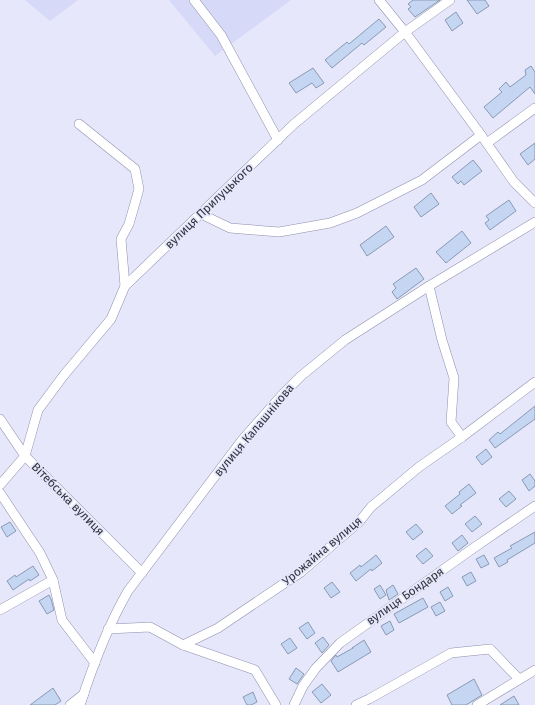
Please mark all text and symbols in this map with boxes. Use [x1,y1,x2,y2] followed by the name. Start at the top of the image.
[162,160,256,252] street label: вулиця Прилуцького
[211,381,297,479] street label: вулиця Калашнікова
[29,460,107,538] street label: Вітебська вулиця
[279,514,365,588] street label: Урожайна вулиця
[364,564,446,628] street label: вулиця Бондаря

